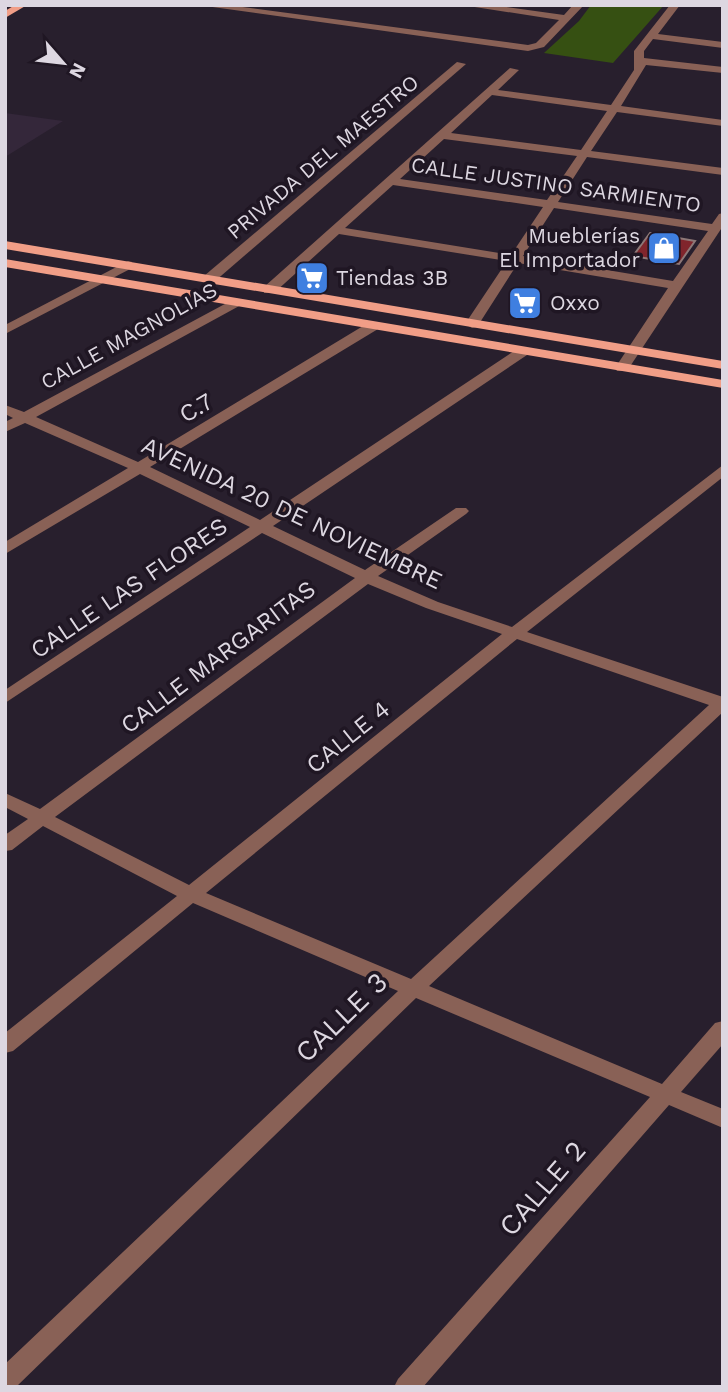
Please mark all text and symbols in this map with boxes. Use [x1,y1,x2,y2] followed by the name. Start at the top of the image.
[28,28,98,98] north arrow
[64,59,91,82] text: N
[222,69,423,244] street label: PRIVADA DEL MAESTRO
[410,152,702,217] street label: CALLE JUSTINO SARMIENTO
[499,223,640,272] place label: Mueblerías El Importador
[645,229,683,267] shop icon: Mueblerías El Importador
[293,259,331,297] supermarket icon: Tiendas 3B
[336,265,448,290] place label: Tiendas 3B
[36,277,221,394] street label: CALLE MAGNOLIAS
[506,284,544,322] supermarket icon: Oxxo
[550,290,600,315] place label: Oxxo
[174,387,218,429] street label: C.7
[137,431,447,595] street label: AVENIDA 20 DE NOVIEMBRE
[25,512,233,664] street label: CALLE LAS FLORES
[115,575,321,739] street label: CALLE MARGARITAS
[301,695,395,779] street label: CALLE 4
[289,966,394,1069] street label: CALLE 3
[492,1134,593,1243] street label: CALLE 2

